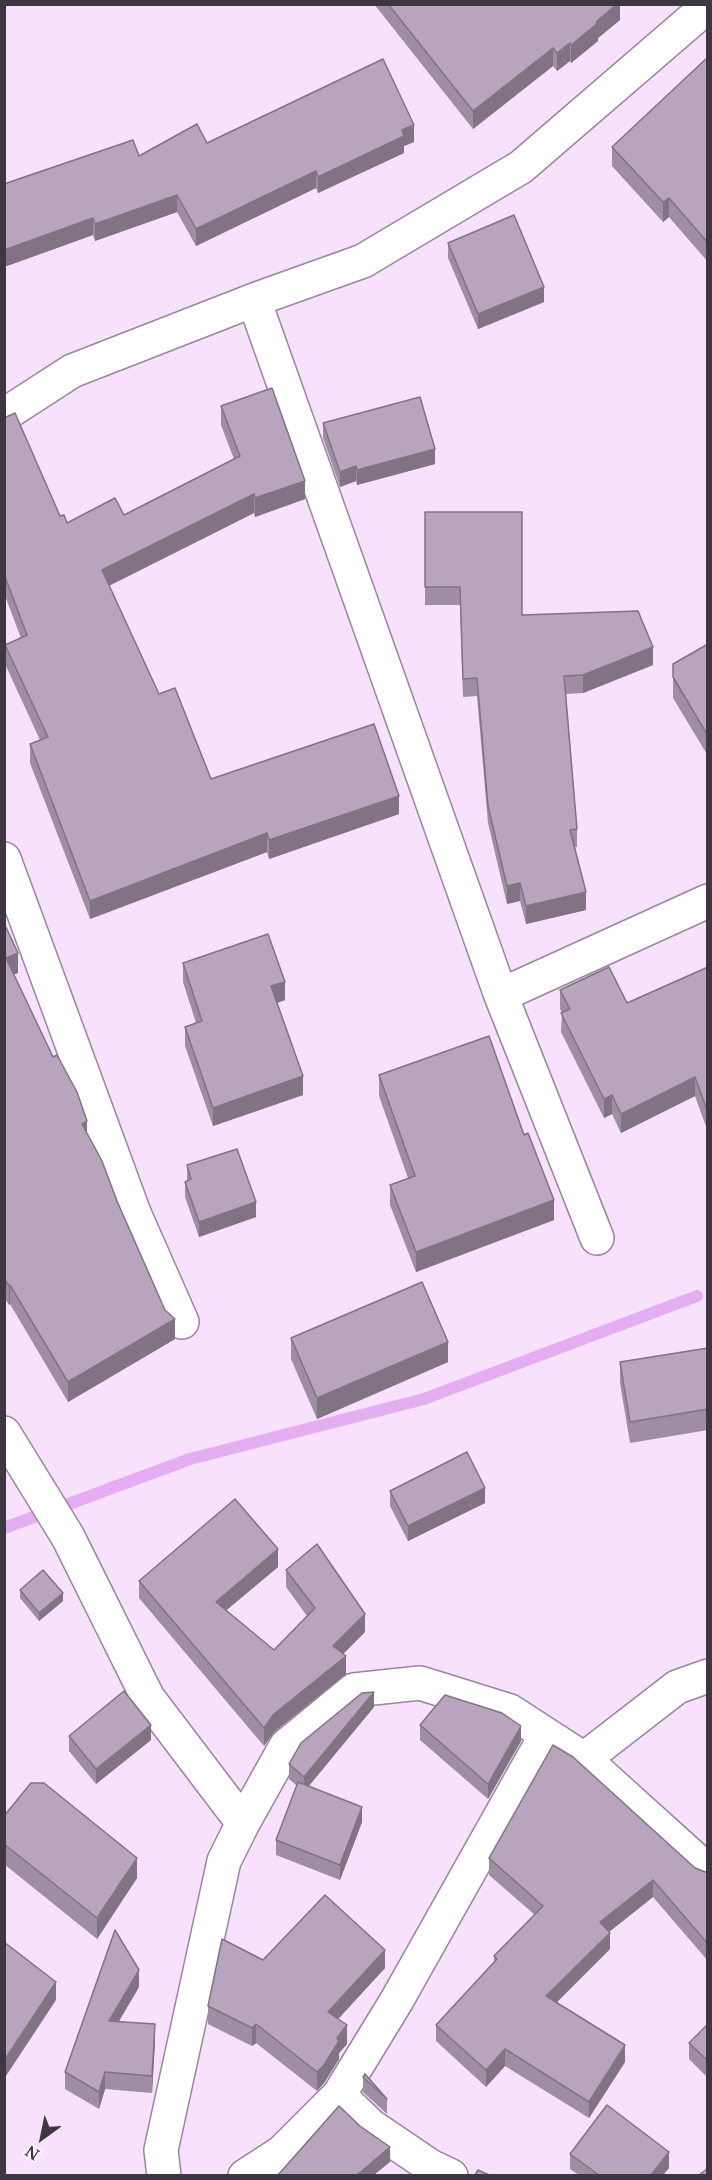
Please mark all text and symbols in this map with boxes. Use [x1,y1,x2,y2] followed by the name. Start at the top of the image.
[12,2108,72,2168] north arrow
[21,2140,43,2166] text: N

